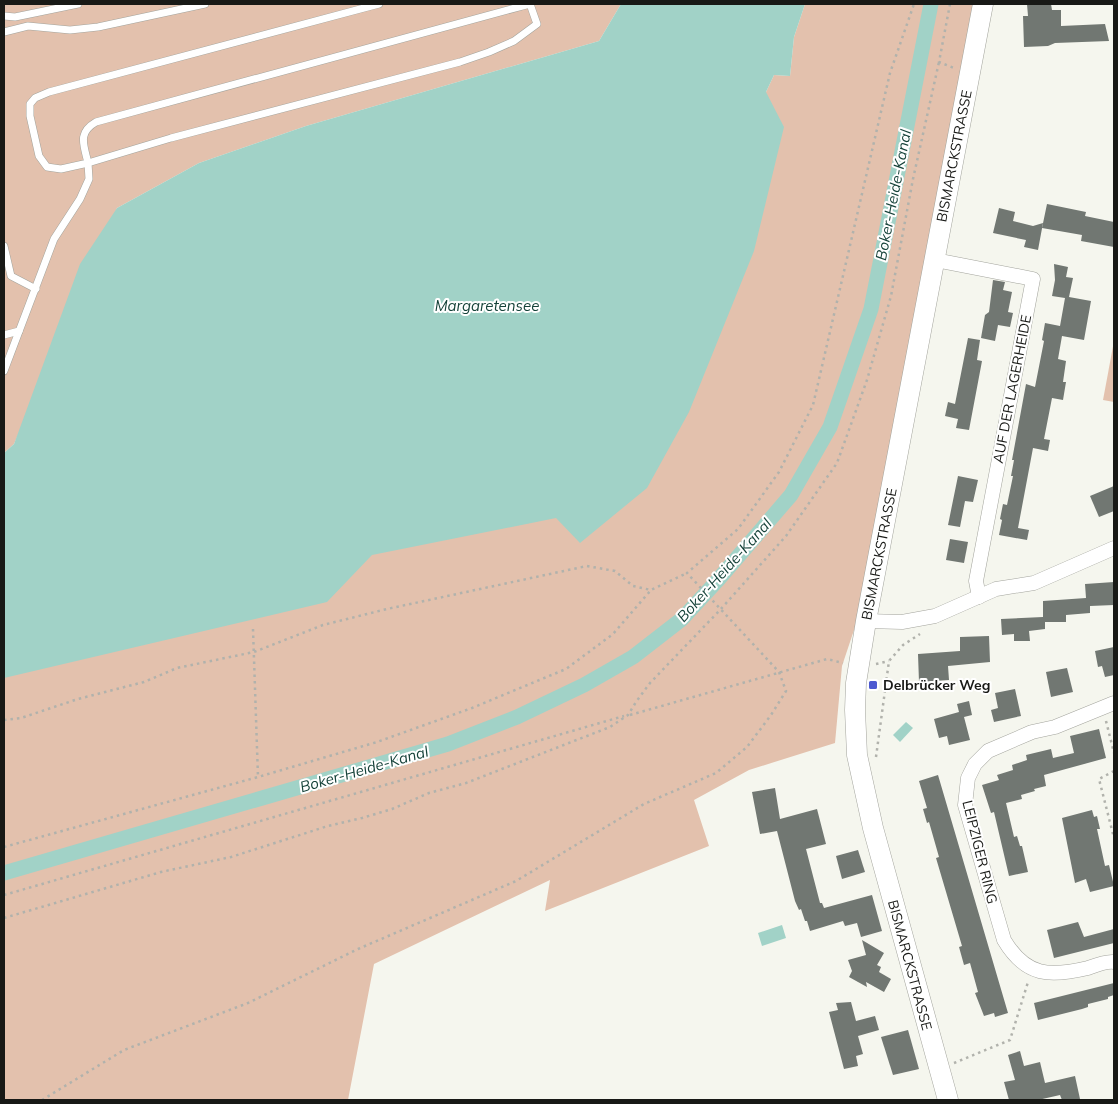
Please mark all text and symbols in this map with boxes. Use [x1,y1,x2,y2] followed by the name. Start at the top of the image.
[932,88,976,224] street label: BISMARCKSTRASSE
[871,128,915,262] water label: Boker-Heide-Kanal
[435,296,539,315] water label: Margaretensee
[989,313,1035,465] street label: AUF DER LAGERHEIDE
[857,486,901,622] street label: BISMARCKSTRASSE
[673,514,776,626] water label: Boker-Heide-Kanal
[883,676,990,694] place label: Delbrücker Weg
[867,679,879,691] marker: Delbrücker Weg
[298,741,431,796] water label: Boker-Heide-Kanal
[958,798,1002,906] street label: LEIPZIGER RING
[884,898,936,1032] street label: BISMARCKSTRASSE

